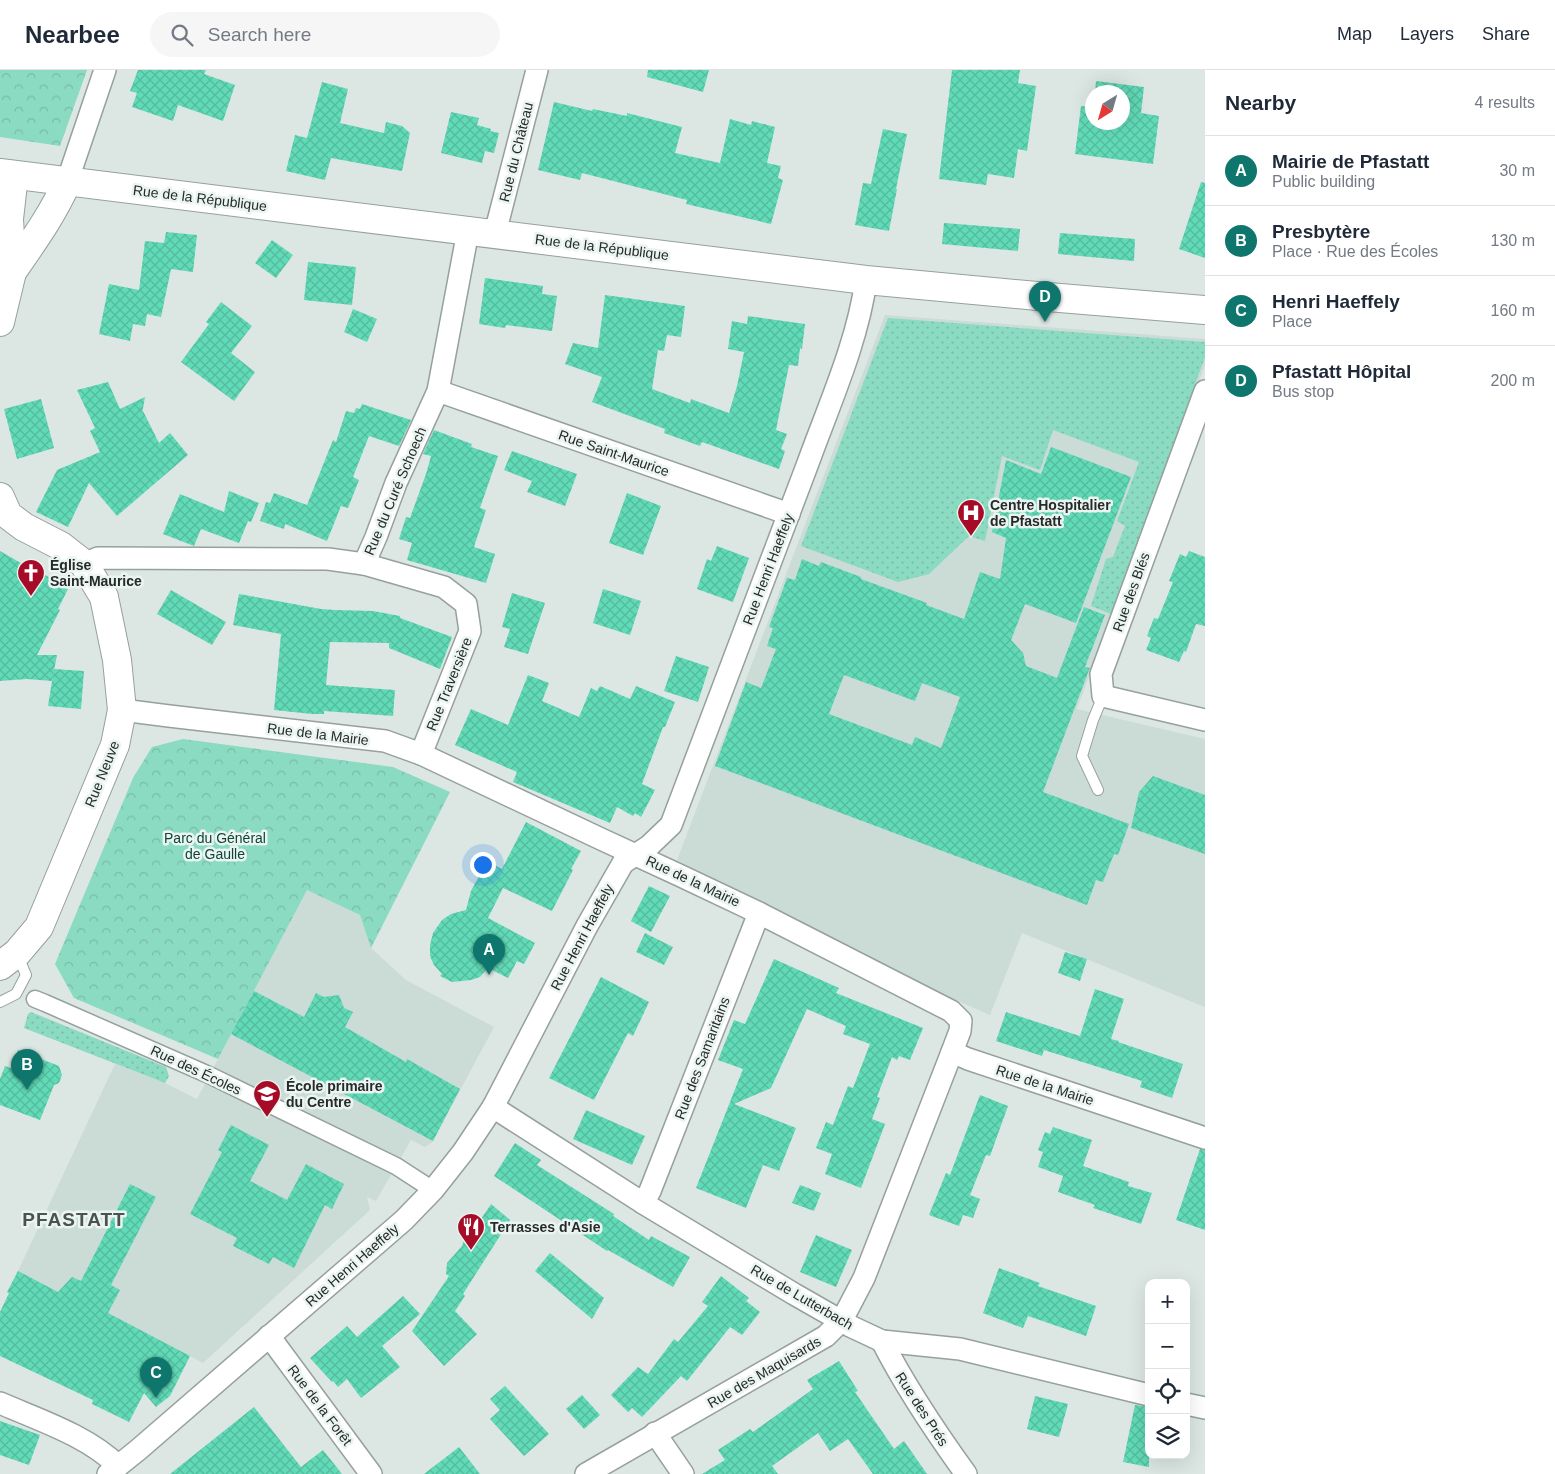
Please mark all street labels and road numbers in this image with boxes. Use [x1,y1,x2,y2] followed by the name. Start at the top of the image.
[496,101,536,203] street label: Rue du Château
[132,182,268,214] street label: Rue de la République
[534,231,670,263] street label: Rue de la République
[361,424,429,558] street label: Rue du Curé Schoech
[557,427,672,480] street label: Rue Saint-Maurice
[739,511,797,627] street label: Rue Henri Haeffely
[1109,550,1153,634] street label: Rue des Blés
[423,635,475,733] street label: Rue Traversière
[266,720,370,748] street label: Rue de la Mairie
[81,738,123,809] street label: Rue Neuve
[643,852,743,910] street label: Rue de la Mairie
[547,881,617,993] street label: Rue Henri Haeffely
[671,994,733,1122] street label: Rue des Samaritains
[148,1042,244,1098] street label: Rue des Écoles
[994,1062,1096,1108] street label: Rue de la Mairie
[302,1220,402,1310] street label: Rue Henri Haeffely
[748,1261,856,1333] street label: Rue de Lutterbach
[704,1333,824,1411] street label: Rue des Maquisards
[285,1362,355,1448] street label: Rue de la Forêt
[892,1369,952,1449] street label: Rue des Prés

